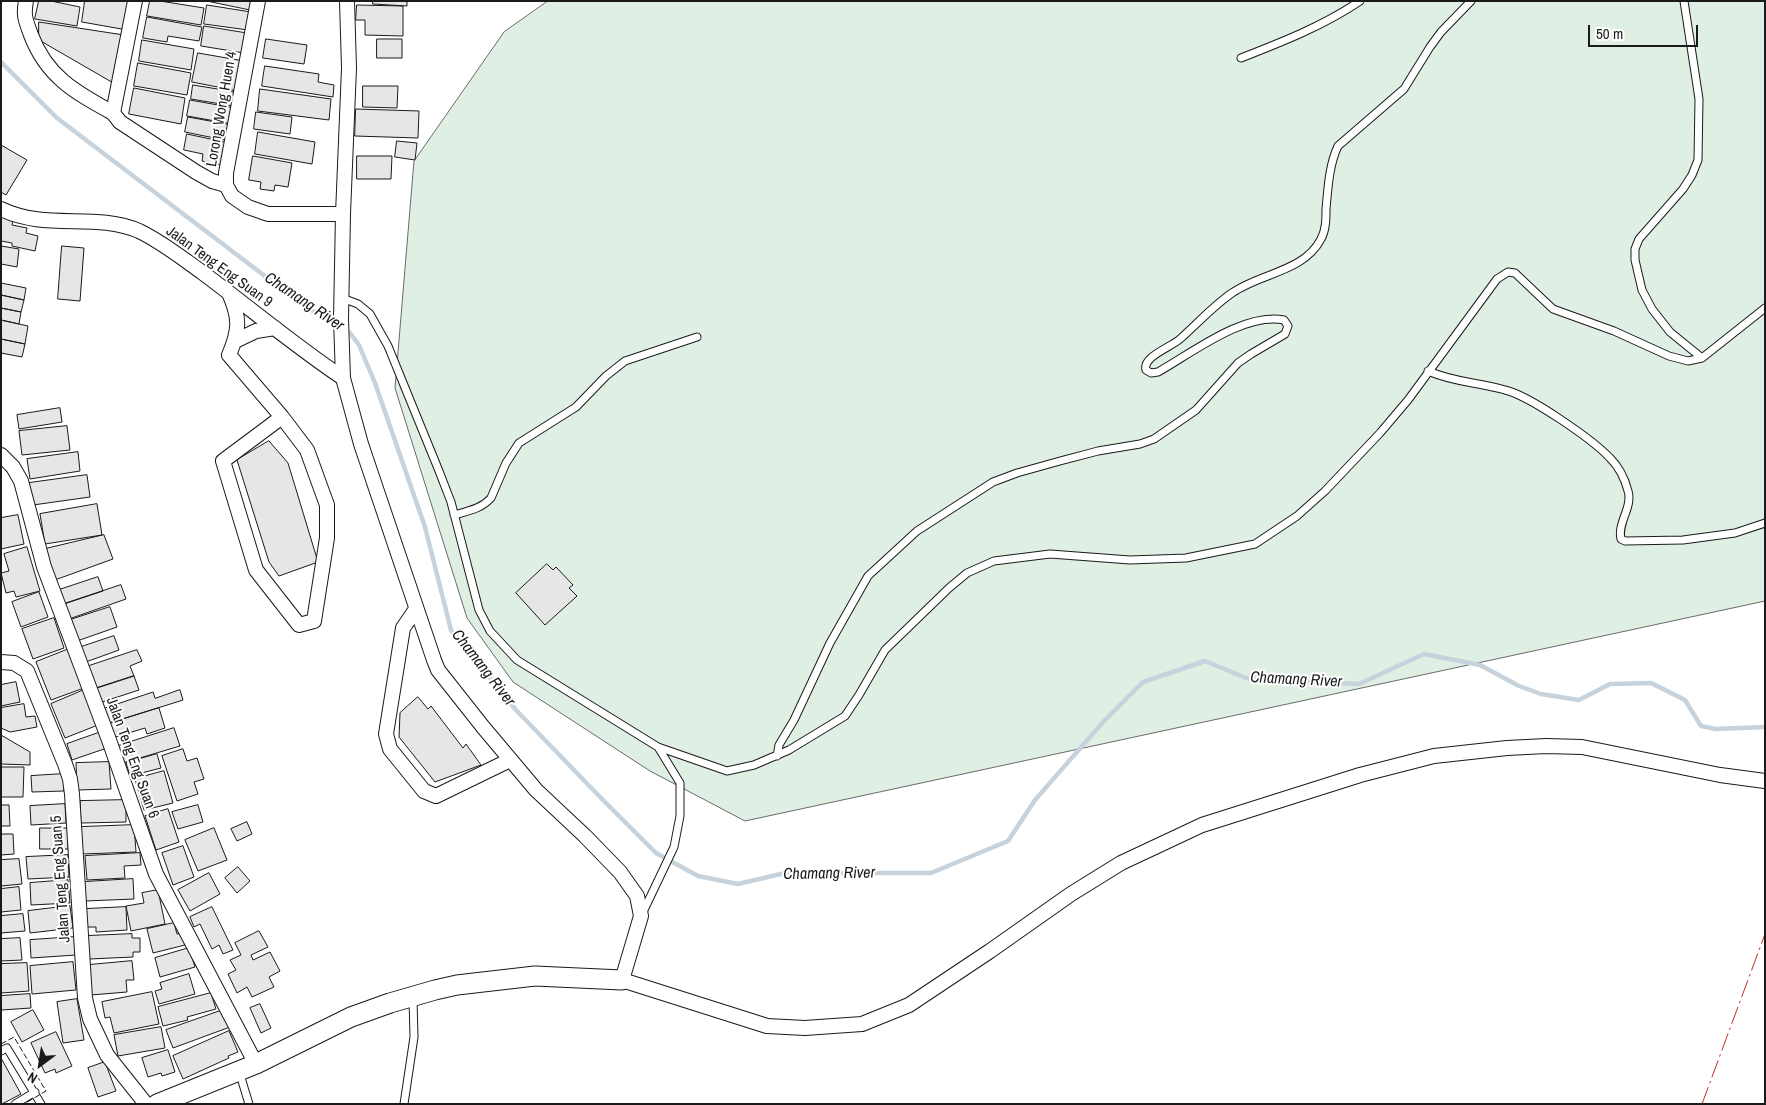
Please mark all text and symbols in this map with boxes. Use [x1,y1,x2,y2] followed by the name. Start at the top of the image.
[1591,15,1701,47] scale bar
[1596,23,1623,44] text: 50 m
[203,50,241,168] street label: Lorong Wong Huen 4
[162,222,276,312] street label: Jalan Teng Eng Suan 9
[261,268,347,336] water label: Chamang River
[447,626,519,710] water label: Chamang River
[1250,668,1342,692] water label: Chamang River
[102,695,162,821] street label: Jalan Teng Eng Suan 6
[48,815,74,943] street label: Jalan Teng Eng Suan 5
[783,864,875,884] water label: Chamang River
[15,1040,65,1090] north arrow
[24,1068,40,1088] text: N

